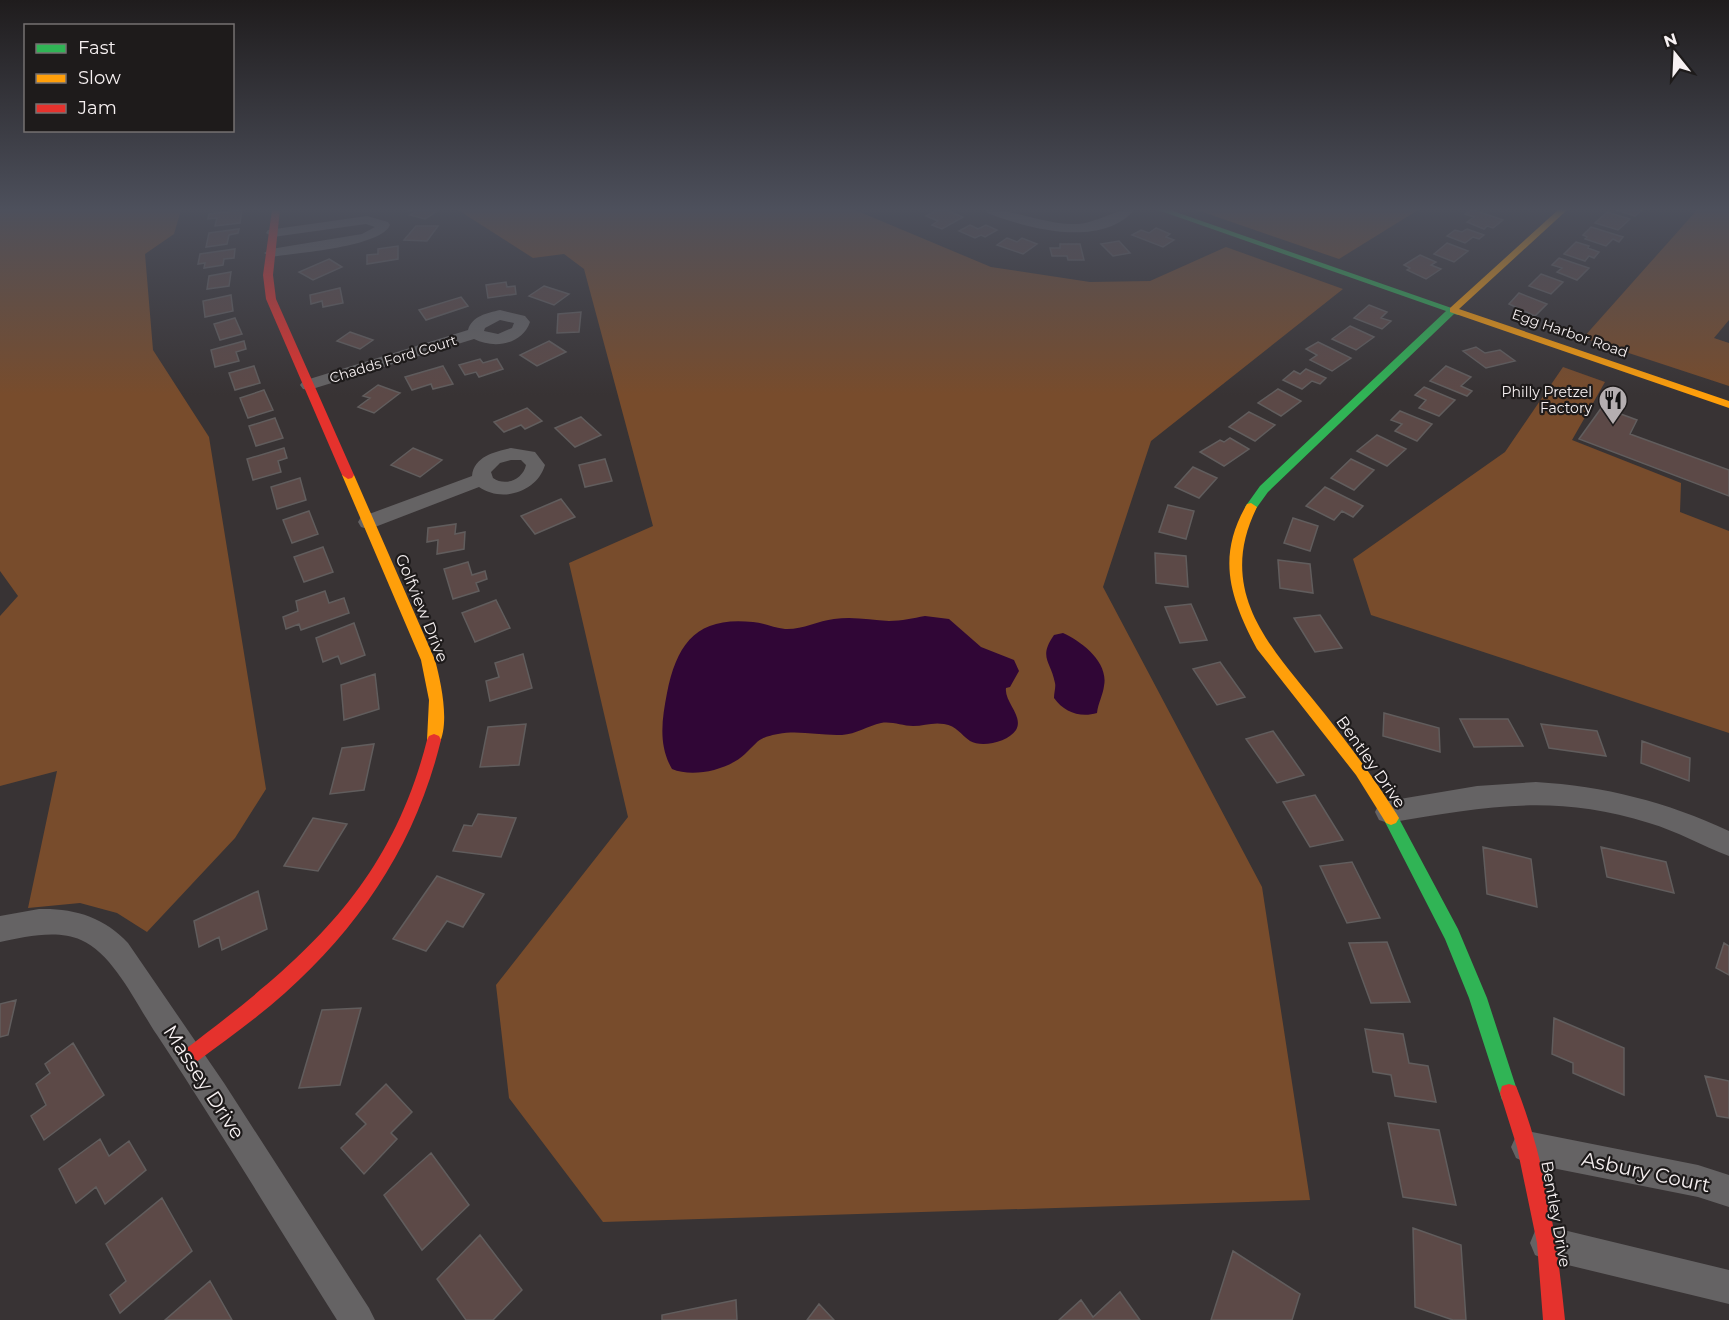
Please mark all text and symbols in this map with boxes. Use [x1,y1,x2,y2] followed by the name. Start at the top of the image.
[24,24,234,132] legend
[1645,24,1705,84] north arrow
[1661,29,1680,51] text: N
[78,37,116,59] text: Fast
[78,67,121,89] text: Slow
[77,97,117,119] text: Jam
[1510,305,1630,361] street label: Egg Harbor Road
[327,331,459,387] street label: Chadds Ford Court
[1501,383,1592,417] place label: Philly Pretzel Factory
[1597,384,1629,426] restaurant icon: Philly Pretzel Factory
[392,551,452,665] street label: Golfview Drive
[1332,712,1410,812] street label: Bentley Drive
[158,1021,250,1143] street label: Massey Drive
[1579,1147,1713,1197] street label: Asbury Court
[1537,1159,1575,1269] street label: Bentley Drive

